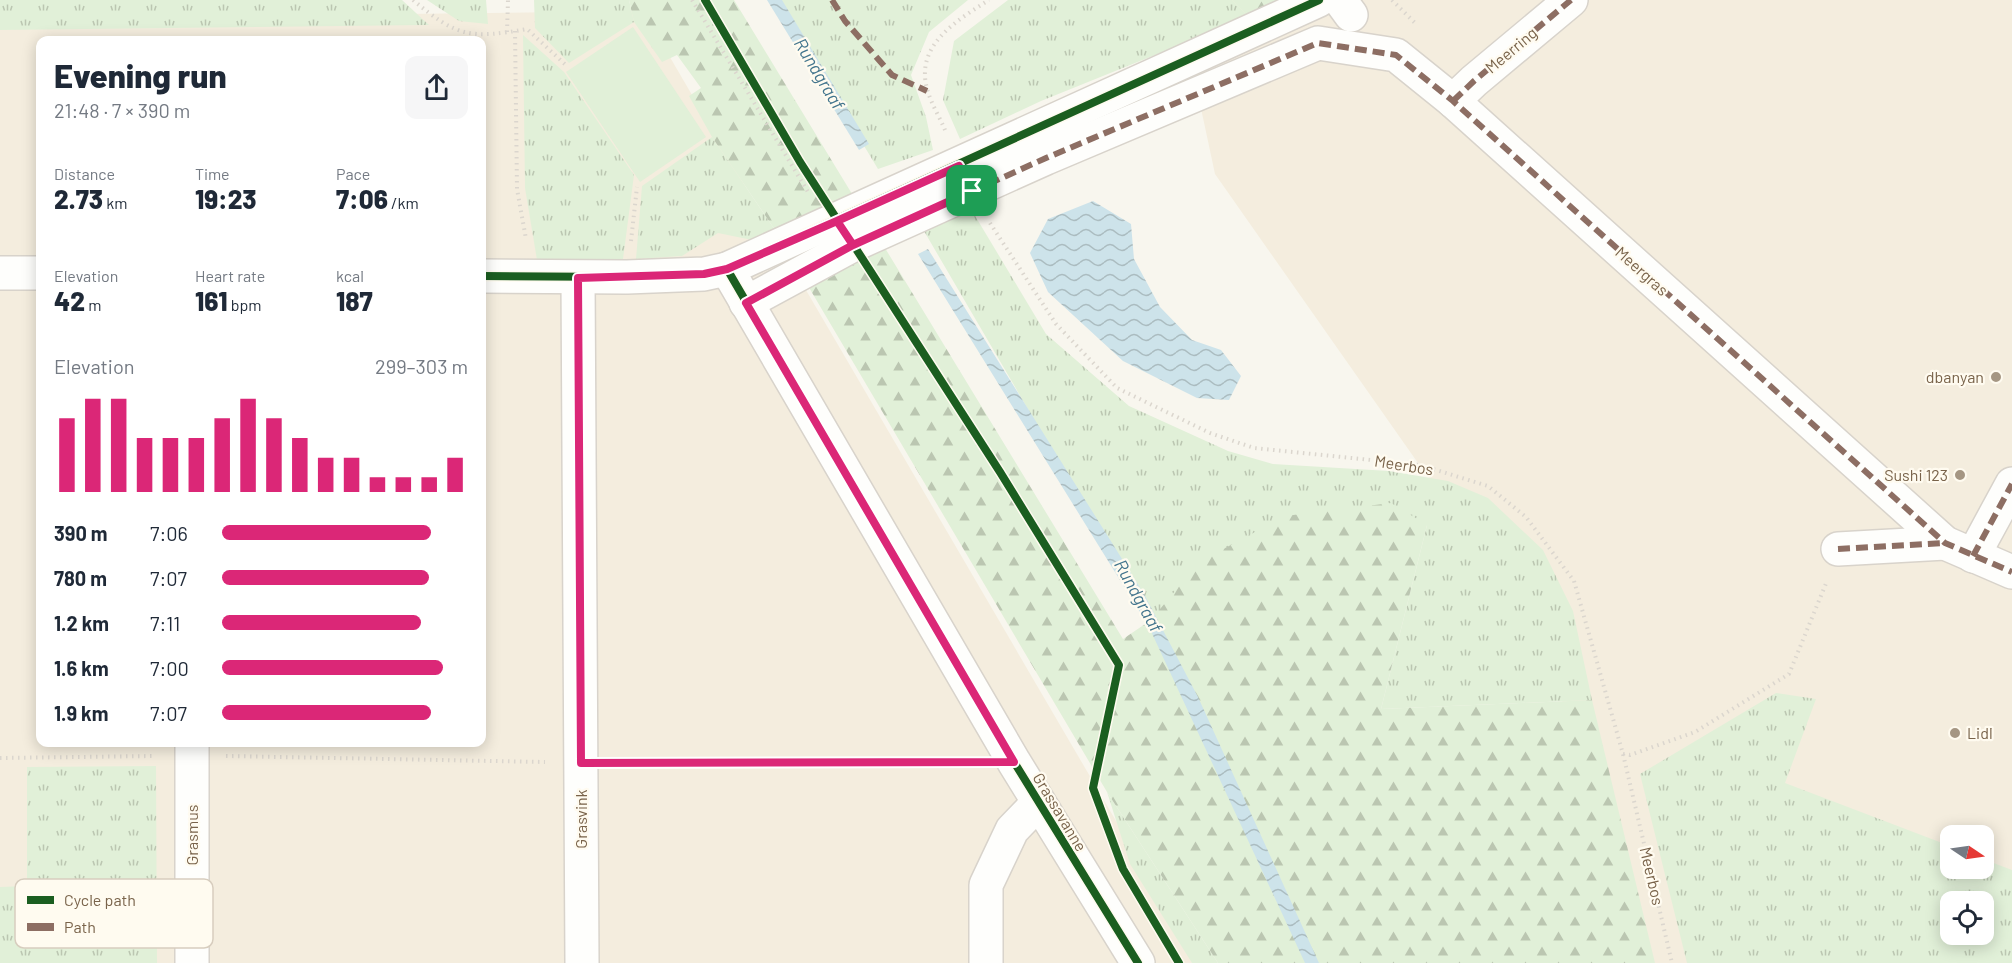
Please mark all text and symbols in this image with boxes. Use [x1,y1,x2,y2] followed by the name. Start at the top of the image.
[1481,23,1540,77] street label: Meerring
[790,34,850,114] water label: Rundgraaf
[54,55,227,95] text: Evening run
[405,56,468,119] button: share
[54,98,190,122] text: 21:48 · 7 × 390 m
[54,164,115,183] text: Distance
[195,164,230,183] text: Time
[336,164,370,183] text: Pace
[946,165,997,216] pin
[955,174,988,207] icon: arrive
[54,183,103,214] text: 2.73
[195,183,256,214] text: 19:23
[336,183,388,214] text: 7:06
[103,193,128,212] text: km
[388,193,419,212] text: /km
[1612,242,1673,299] street label: Meergras
[54,266,118,285] text: Elevation
[195,266,265,285] text: Heart rate
[336,266,364,285] text: kcal
[54,285,85,316] text: 42
[195,285,228,316] text: 161
[336,285,373,316] text: 187
[85,295,101,314] text: m
[228,295,262,314] text: bpm
[54,354,135,378] text: Elevation
[375,354,468,378] text: 299–303 m
[1926,367,1984,386] place label: dbanyan
[1989,370,2003,384] marker: dbanyan
[1373,450,1435,479] street label: Meerbos
[1884,465,1948,484] place label: Sushi 123
[1953,468,1967,482] marker: Sushi 123
[54,521,108,545] text: 390 m
[150,521,188,545] text: 7:06
[1110,555,1168,636] water label: Rundgraaf
[54,566,107,590] text: 780 m
[150,566,187,590] text: 7:07
[54,611,109,635] text: 1.2 km
[150,611,180,635] text: 7:11
[54,656,109,680] text: 1.6 km
[150,656,189,680] text: 7:00
[54,701,108,725] text: 1.9 km
[150,701,187,725] text: 7:07
[1967,723,1993,742] place label: Lidl
[1948,726,1962,740] marker: Lidl
[1030,769,1091,854] street label: Grassavanne
[571,789,590,849] street label: Grasvink
[182,805,201,865] street label: Grasmus
[1940,825,1994,879] north arrow
[1940,825,1994,945] map controls
[1637,845,1668,907] street label: Meerbos
[15,879,213,948] legend
[64,890,136,909] text: Cycle path
[1940,891,1994,945] button: locate
[64,917,96,936] text: Path

